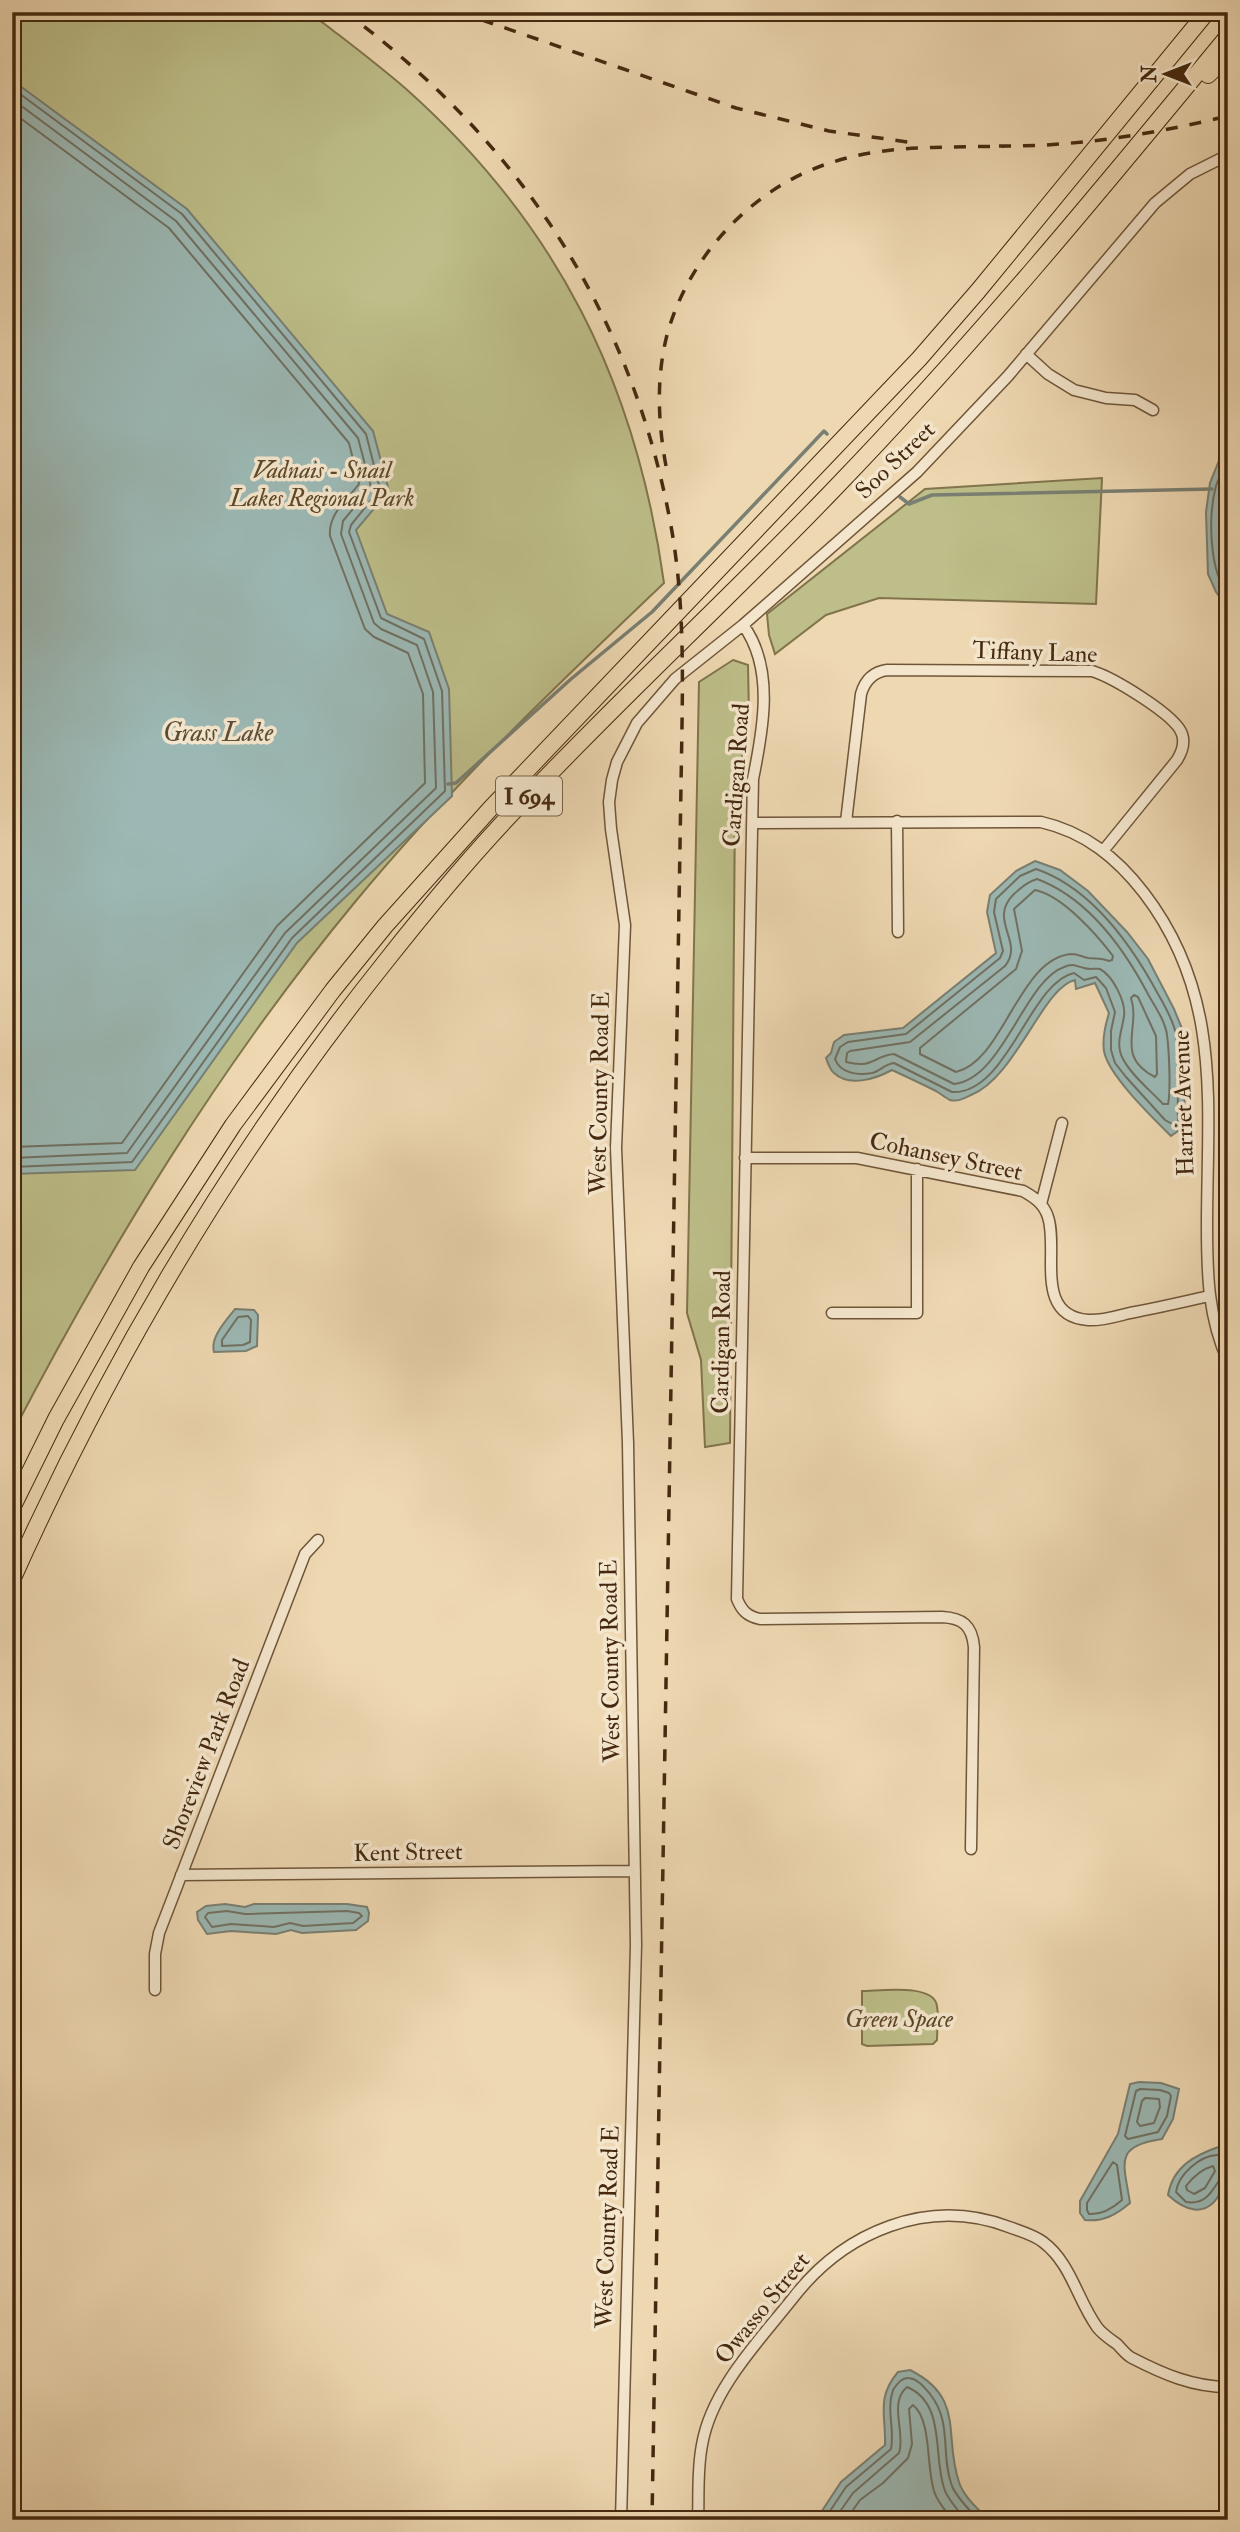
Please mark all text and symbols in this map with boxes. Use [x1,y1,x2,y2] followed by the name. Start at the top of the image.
[1132,38,1202,108] north arrow
[1138,65,1162,84] text: N
[849,415,942,506] street label: Soo Street
[229,455,414,514] park label: Vadnais - Snail Lakes Regional Park
[972,635,1098,670] street label: Tiffany Lane
[716,702,757,848] street label: Cardigan Road
[163,717,273,749] water label: Grass Lake
[496,776,562,816] road number: I 694
[582,991,617,1196] street label: West County Road E
[1165,1029,1202,1177] street label: Harriet Avenue
[867,1125,1025,1188] street label: Cohansey Street
[705,1270,738,1414] street label: Cardigan Road
[593,1559,628,1764] street label: West County Road E
[156,1654,257,1854] street label: Shoreview Park Road
[353,1836,463,1869] street label: Kent Street
[845,2004,954,2035] park label: Green Space
[588,2125,627,2330] street label: West County Road E
[708,2246,817,2371] street label: Owasso Street

